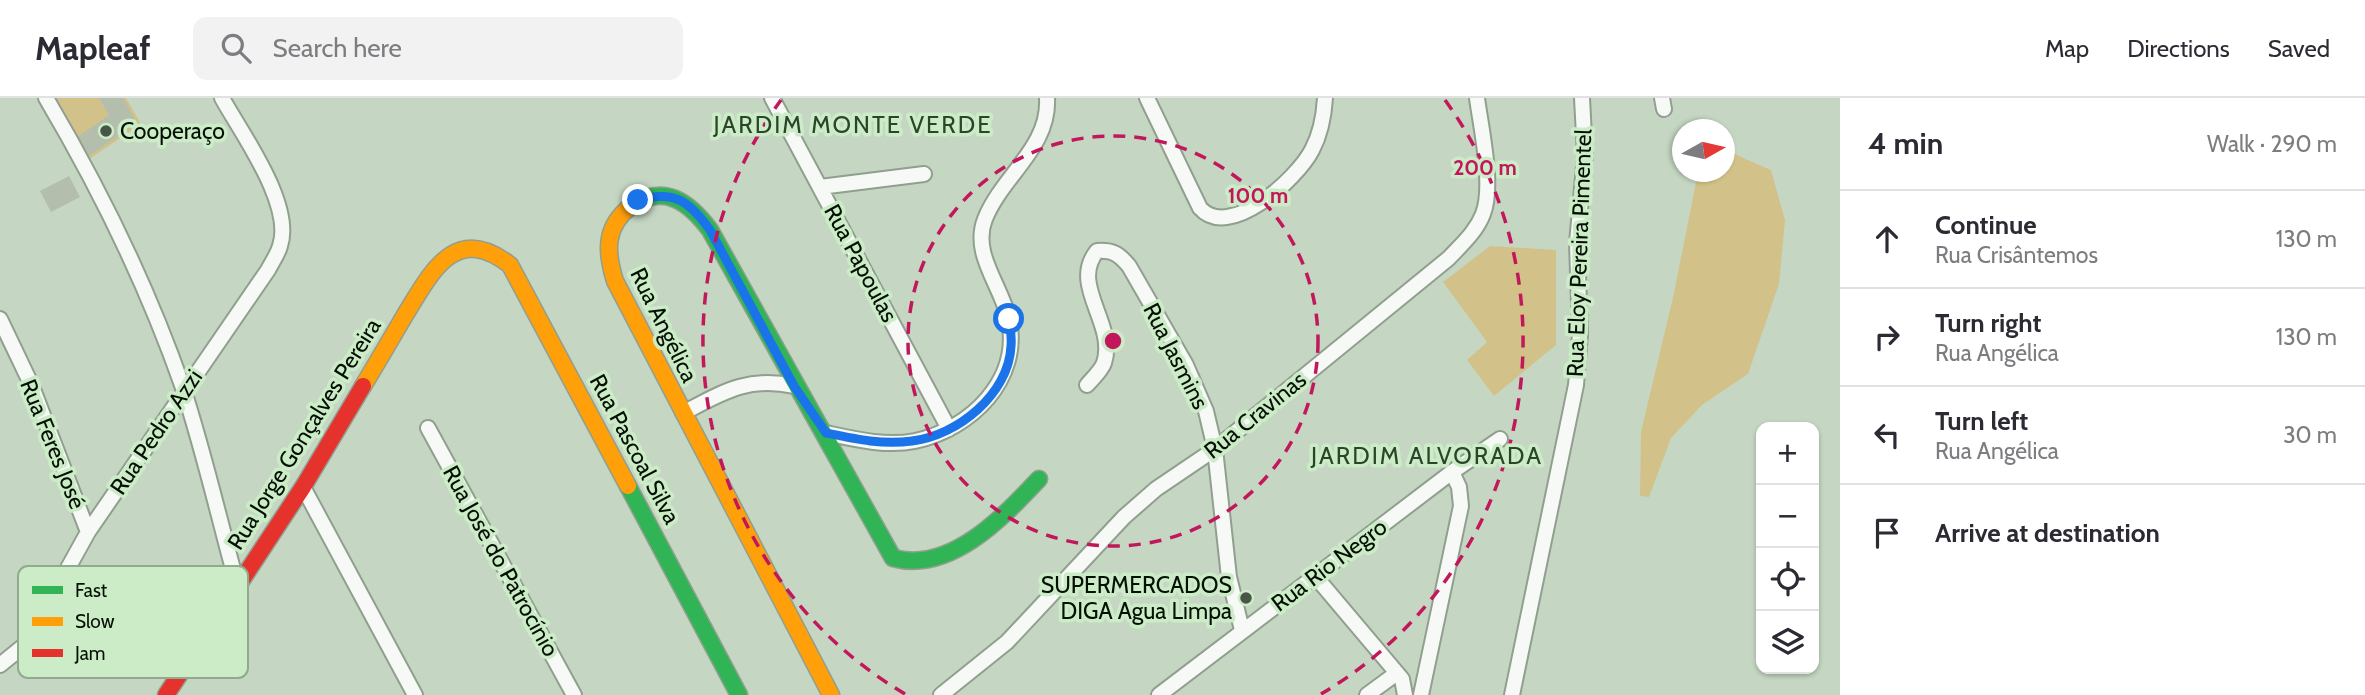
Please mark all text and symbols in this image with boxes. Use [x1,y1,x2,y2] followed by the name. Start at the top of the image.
[193,17,683,80] search box
[35,28,151,68] text: Mapleaf
[217,29,255,67] icon: search
[273,32,402,64] text: Search here
[2045,34,2089,63] text: Map
[2127,34,2230,63] text: Directions
[2268,34,2330,63] text: Saved
[712,110,993,139] district label: JARDIM MONTE VERDE
[120,117,225,145] place label: Cooperaço
[1672,119,1735,182] north arrow
[98,123,114,139] marker: Cooperaço
[1868,125,1943,162] text: 4 min
[1561,128,1597,377] street label: Rua Eloy Pereira Pimentel
[2207,130,2337,158] text: Walk · 290 m
[1453,155,1517,180] text: 200 m
[1228,183,1288,208] text: 100 m
[622,184,653,215] route end
[818,199,904,327] street label: Rua Papoulas
[1935,209,2037,241] text: Continue
[1868,220,1906,258] icon: ahead
[2276,225,2337,253] text: 130 m
[1935,241,2098,269] text: Rua Crisântemos
[624,263,704,387] street label: Rua Angélica
[1137,298,1215,414] street label: Rua Jasmins
[993,303,1024,334] route start
[1935,307,2041,339] text: Turn right
[221,313,387,555] street label: Rua Jorge Gonçalves Pereira
[1868,318,1906,356] icon: right
[2276,323,2337,351] text: 130 m
[1101,329,1125,353] centre of rings
[1935,339,2059,367] text: Rua Angélica
[104,364,208,500] street label: Rua Pedro Azzi
[1198,365,1312,465] street label: Rua Cravinas
[584,369,686,529] street label: Rua Pascoal Silva
[14,375,92,513] street label: Rua Feres José
[1935,405,2028,437] text: Turn left
[1868,416,1906,454] icon: left
[2283,421,2337,449] text: 30 m
[1756,422,1819,674] map controls
[1756,422,1819,485] button: +
[1935,437,2059,465] text: Rua Angélica
[1310,441,1543,470] district label: JARDIM ALVORADA
[437,461,565,661] street label: Rua José do Patrocínio
[1756,485,1819,548] button: −
[1266,513,1392,617] street label: Rua Rio Negro
[1868,514,1906,552] icon: arrive
[1935,517,2160,549] text: Arrive at destination
[1756,548,1819,611] button: locate
[18,566,248,678] legend
[1041,571,1232,625] place label: SUPERMERCADOS DIGA Agua Limpa
[75,579,108,602] text: Fast
[1238,590,1254,606] marker: SUPERMERCADOS DIGA Agua Limpa
[75,610,115,633] text: Slow
[1756,611,1819,674] button: layers
[74,642,105,665] text: Jam

